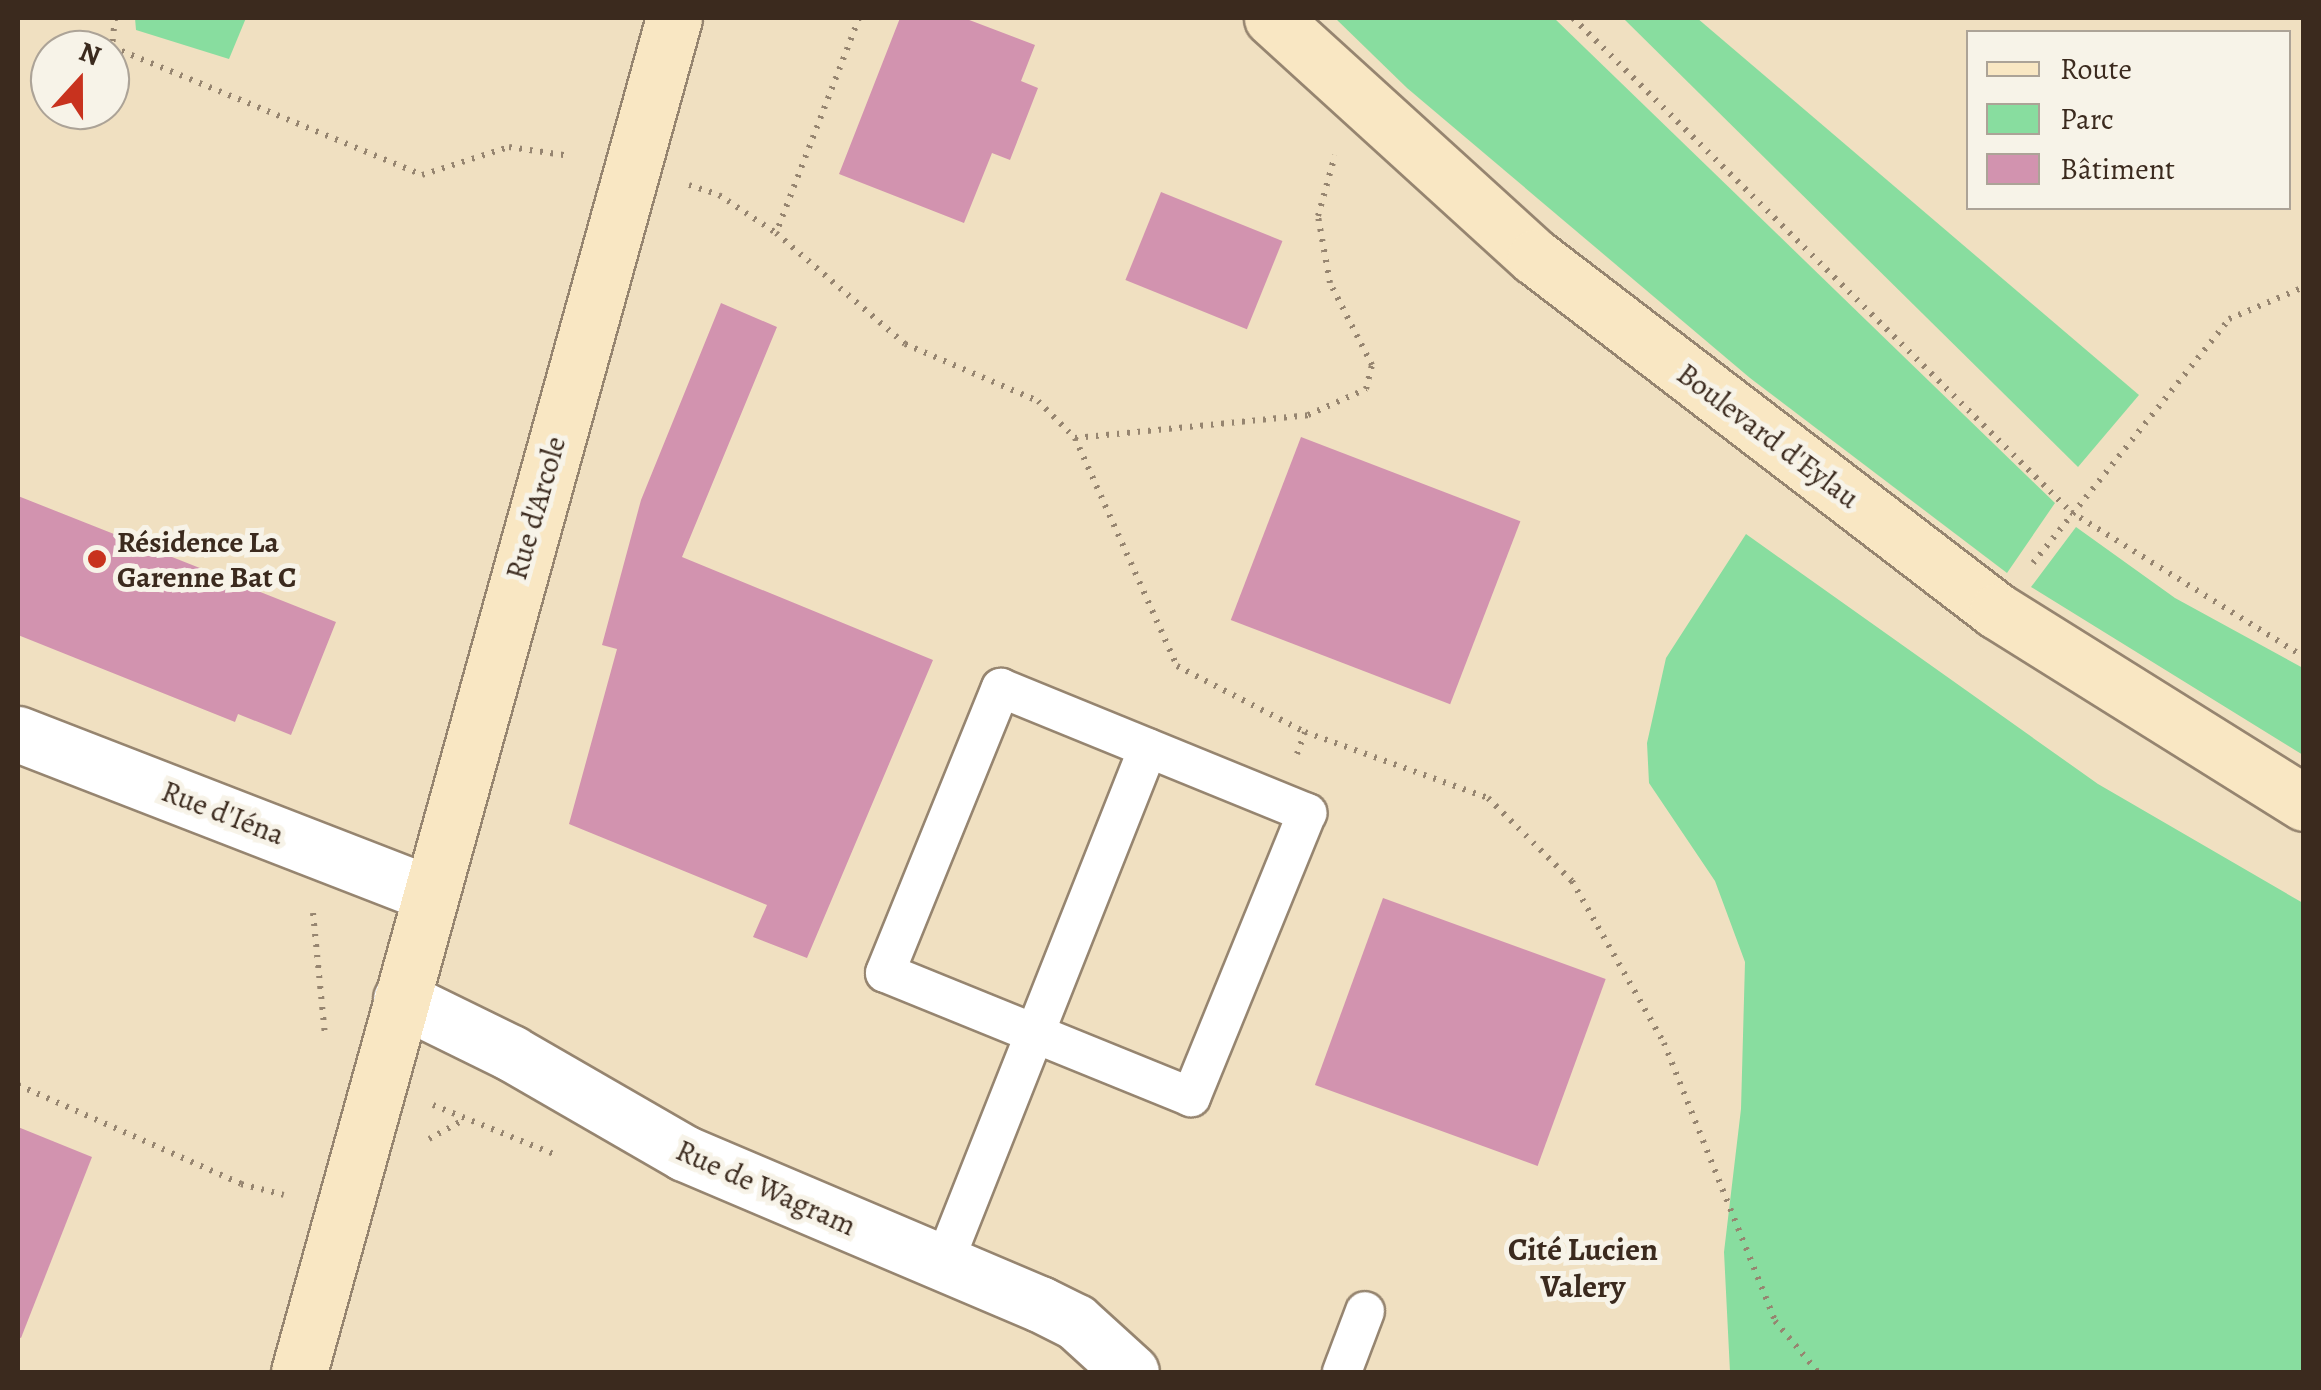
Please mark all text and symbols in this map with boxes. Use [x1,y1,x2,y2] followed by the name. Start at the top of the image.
[30,30,130,130] north arrow
[1966,30,2291,210] legend
[74,32,106,75] text: N
[2060,49,2132,89] text: Route
[2060,99,2114,139] text: Parc
[2060,149,2175,189] text: Bâtiment
[1670,356,1866,516] street label: Boulevard d'Eylau
[498,432,574,584] street label: Rue d'Arcole
[117,524,296,594] place label: Résidence La Garenne Bat C
[86,548,108,570] marker: Résidence La Garenne Bat C
[157,773,289,853] street label: Rue d'Iéna
[670,1132,862,1244] street label: Rue de Wagram
[1508,1231,1658,1306] district label: Cité Lucien Valery

